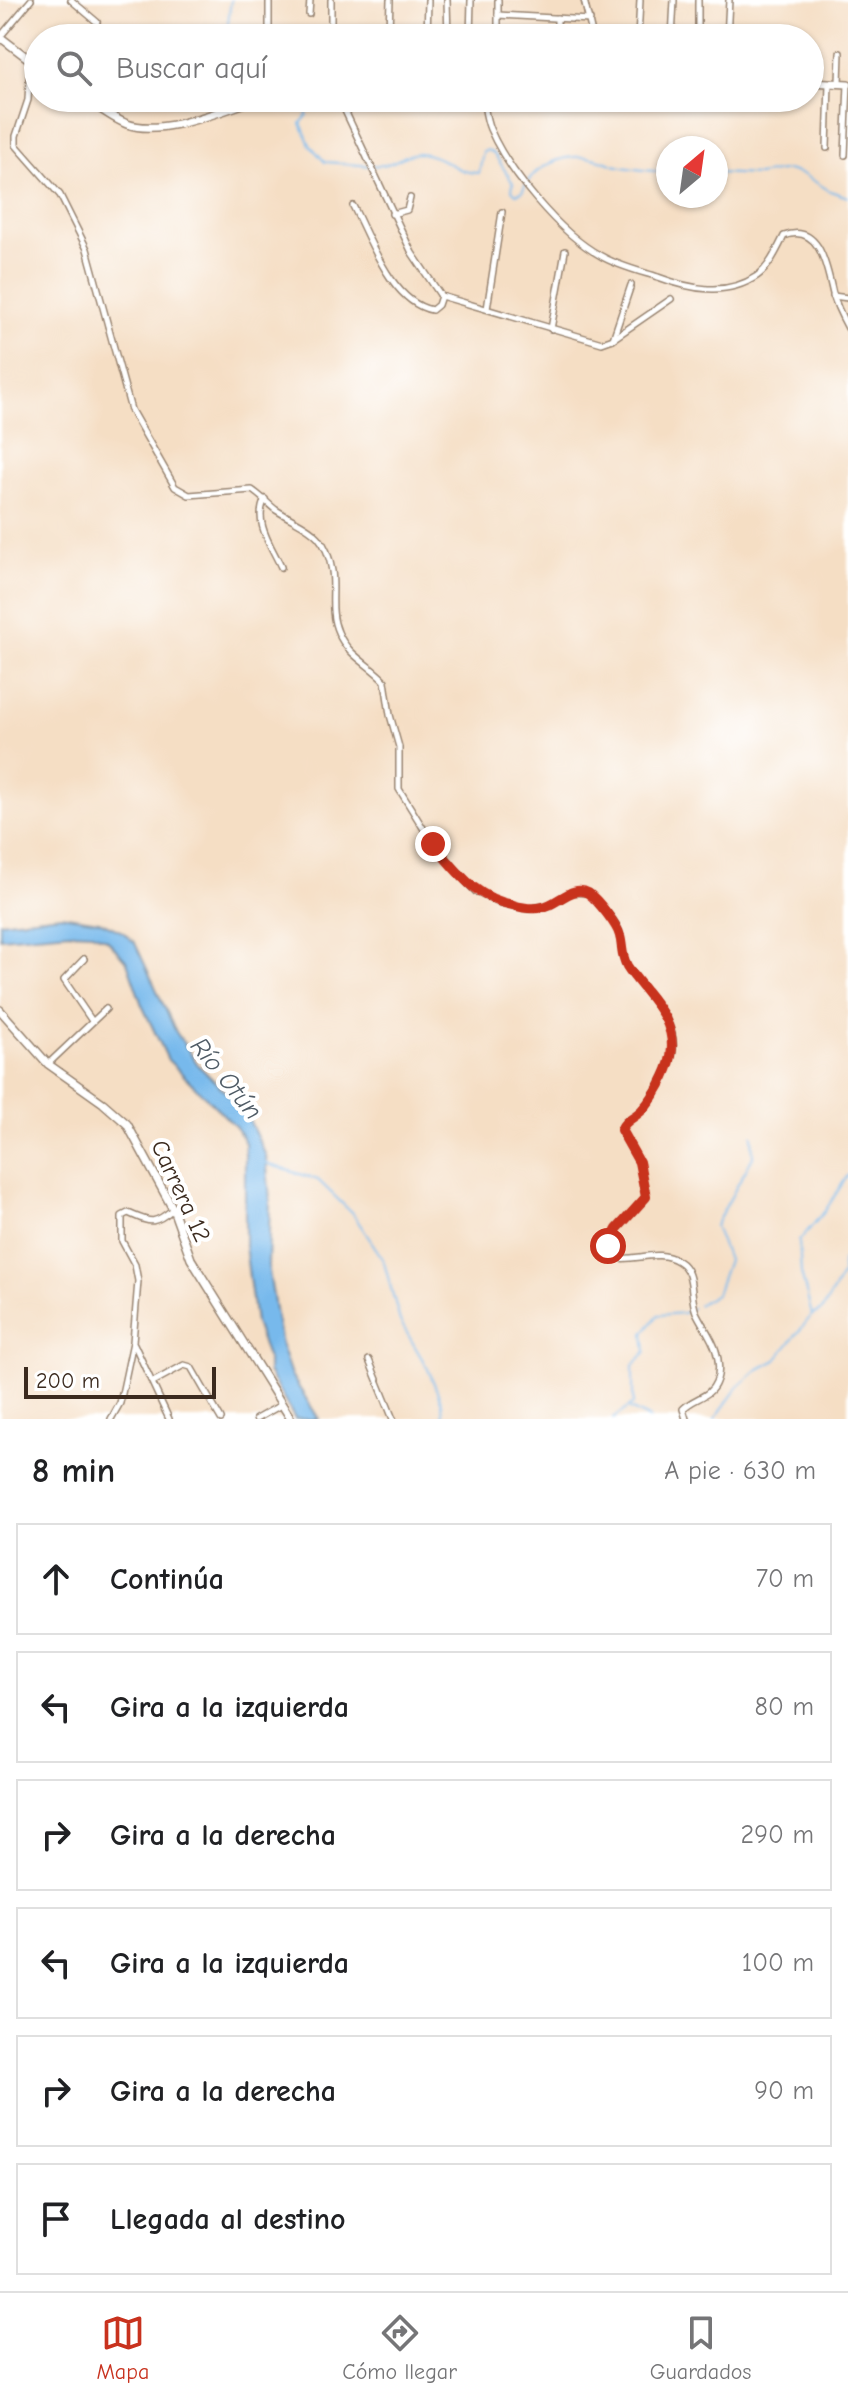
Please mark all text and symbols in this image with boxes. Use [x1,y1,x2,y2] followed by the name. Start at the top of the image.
[24,24,824,112] search box
[52,46,96,90] icon: search
[116,51,267,86] text: Buscar aquí
[656,136,728,208] north arrow
[415,826,451,862] route end
[184,1032,268,1126] water label: Río Otún
[145,1136,217,1246] street label: Carrera 12
[590,1228,626,1264] route start
[24,1363,216,1399] scale bar
[36,1368,100,1394] text: 200 m
[32,1451,115,1491] text: 8 min
[664,1456,816,1486] text: A pie · 630 m
[34,1557,78,1601] icon: ahead
[110,1562,224,1597] text: Continúa
[756,1564,814,1594] text: 70 m
[34,1685,78,1729] icon: left
[110,1690,349,1725] text: Gira a la izquierda
[755,1692,814,1722] text: 80 m
[34,1813,78,1857] icon: right
[110,1818,336,1853] text: Gira a la derecha
[741,1820,814,1850] text: 290 m
[34,1941,78,1985] icon: left
[110,1946,349,1981] text: Gira a la izquierda
[742,1948,814,1978] text: 100 m
[34,2069,78,2113] icon: right
[110,2074,336,2109] text: Gira a la derecha
[754,2076,814,2106] text: 90 m
[34,2197,78,2241] icon: arrive
[110,2202,346,2237] text: Llegada al destino
[96,2311,149,2385] tab: Mapa
[342,2311,457,2385] tab: Cómo llegar
[650,2311,752,2385] tab: Guardados

